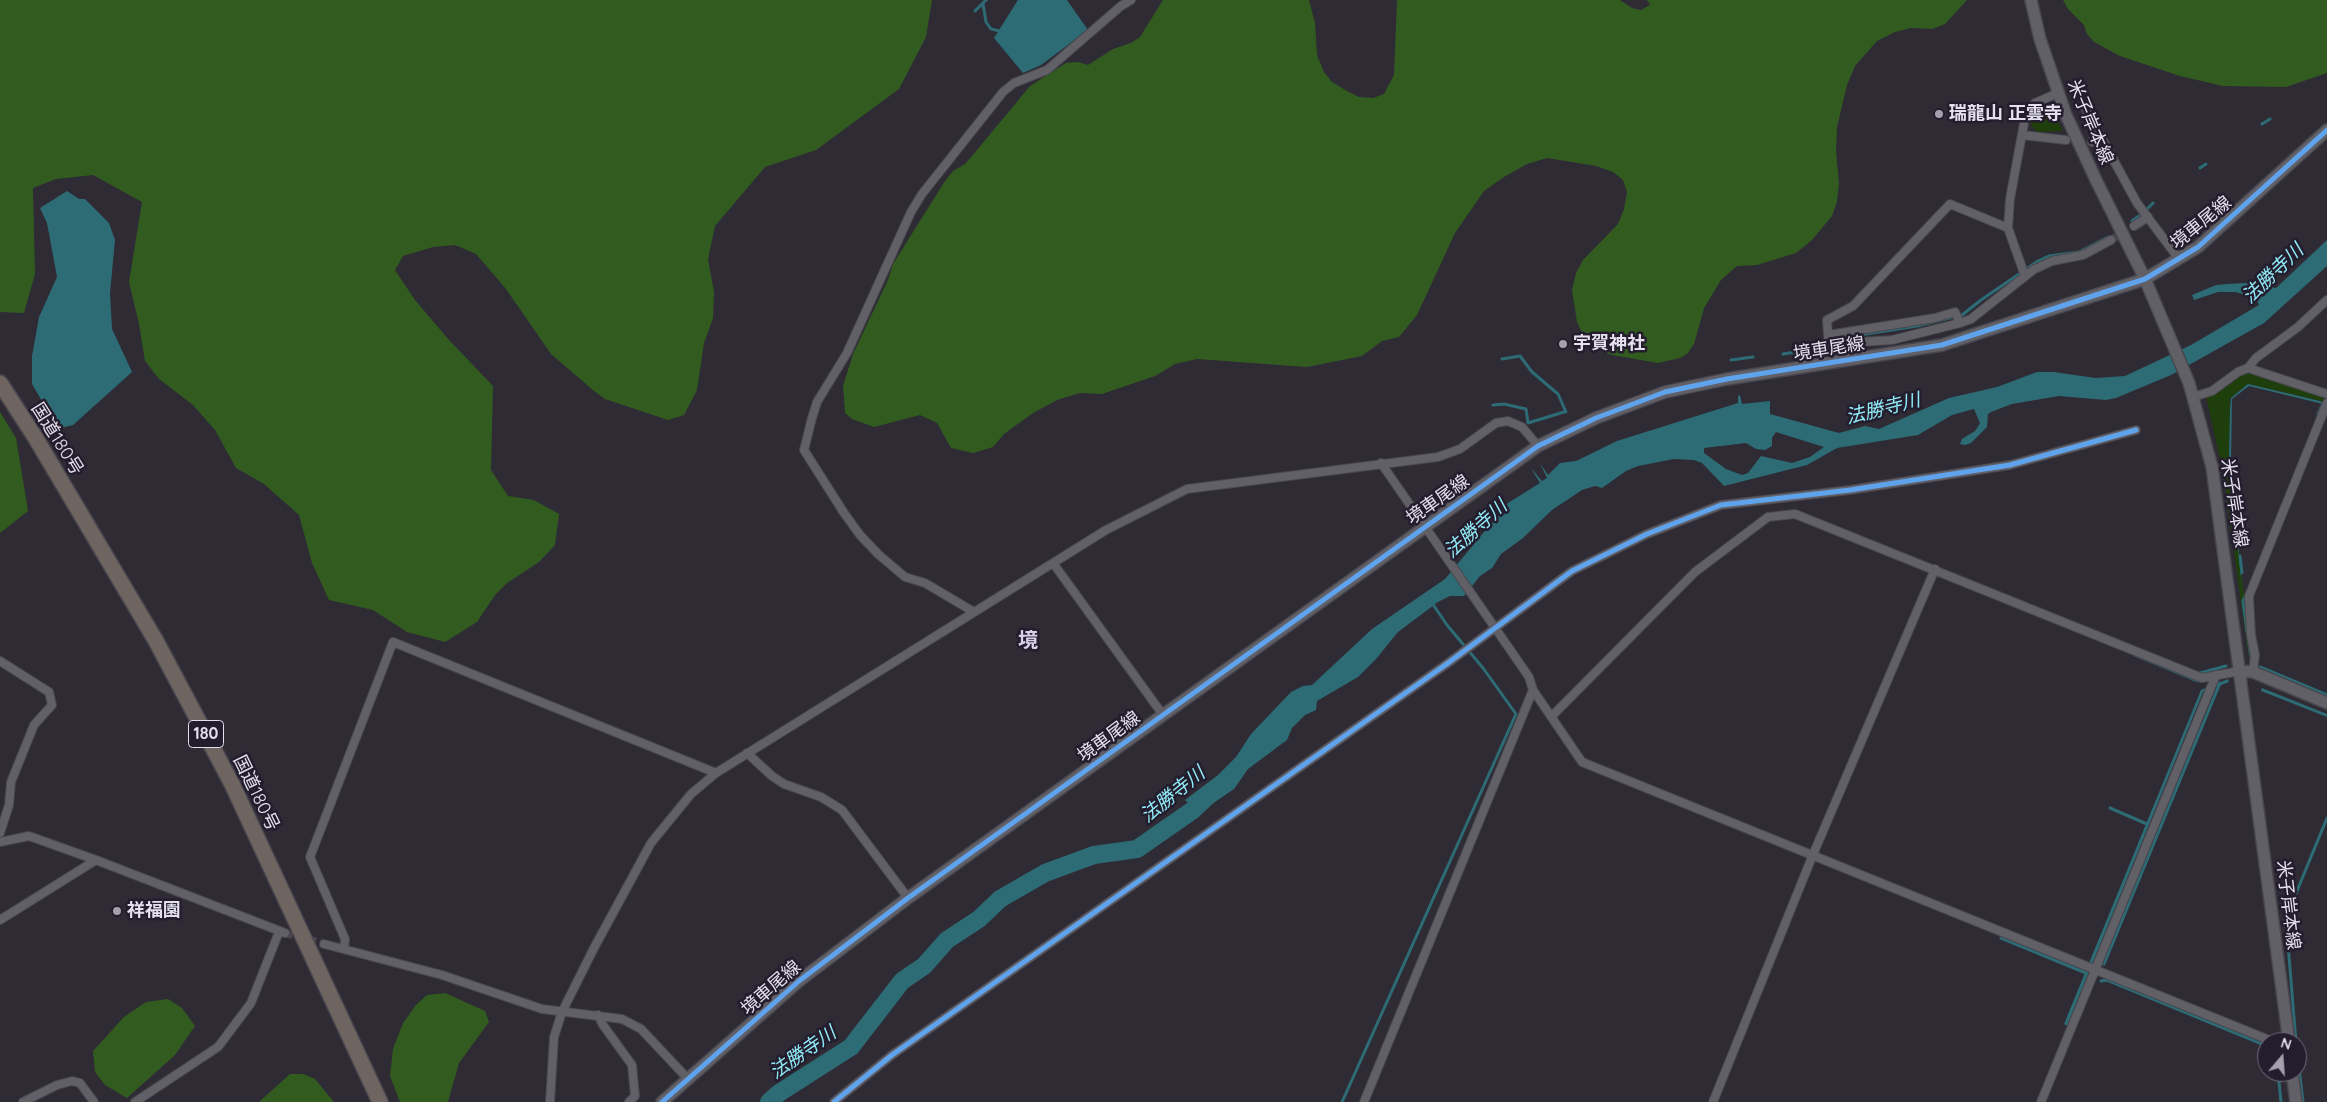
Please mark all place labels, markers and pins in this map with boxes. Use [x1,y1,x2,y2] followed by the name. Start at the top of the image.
[1949,103,2062,125] place label: 瑞龍山 正雲寺
[1933,108,1945,120] marker: 瑞龍山 正雲寺
[1573,333,1645,355] place label: 宇賀神社
[1557,338,1569,350] marker: 宇賀神社
[127,900,181,922] place label: 祥福園
[111,905,123,917] marker: 祥福園

